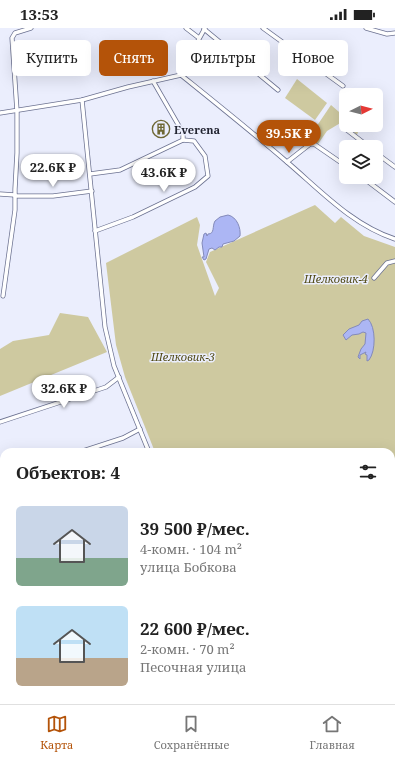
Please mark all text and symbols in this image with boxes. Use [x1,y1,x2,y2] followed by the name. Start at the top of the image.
[20,4,58,24] text: 13:53
[12,40,91,76] chip: Купить
[99,40,168,76] chip: Снять
[176,40,270,76] chip: Фильтры
[278,40,348,76] chip: Новое
[339,88,383,132] north arrow
[339,88,383,184] map controls
[151,119,171,139] building icon: Everena
[252,120,326,154] pin: 39.5K ₽
[174,122,221,137] place label: Everena
[266,124,312,142] text: 39.5K ₽
[339,140,383,184] button: layers
[16,154,90,188] pin: 22.6K ₽
[30,158,76,176] text: 22.6K ₽
[127,159,201,193] pin: 43.6K ₽
[141,163,187,181] text: 43.6K ₽
[303,271,368,286] park label: Шелковик-4
[150,349,215,364] park label: Шелковик-3
[27,375,101,409] pin: 32.6K ₽
[41,379,87,397] text: 32.6K ₽
[16,461,120,484] text: Объектов: 4
[357,461,379,483] icon: filters
[140,517,250,540] text: 39 500 ₽/мес.
[48,522,96,570] icon: home
[140,540,242,558] text: 4-комн. · 104 m²
[140,558,237,576] text: улица Бобкова
[140,617,250,640] text: 22 600 ₽/мес.
[48,622,96,670] icon: home
[140,640,235,658] text: 2-комн. · 70 m²
[140,658,246,676] text: Песочная улица
[40,713,73,752] tab: Карта
[154,713,229,752] tab: Сохранённые
[310,713,355,752] tab: Главная

